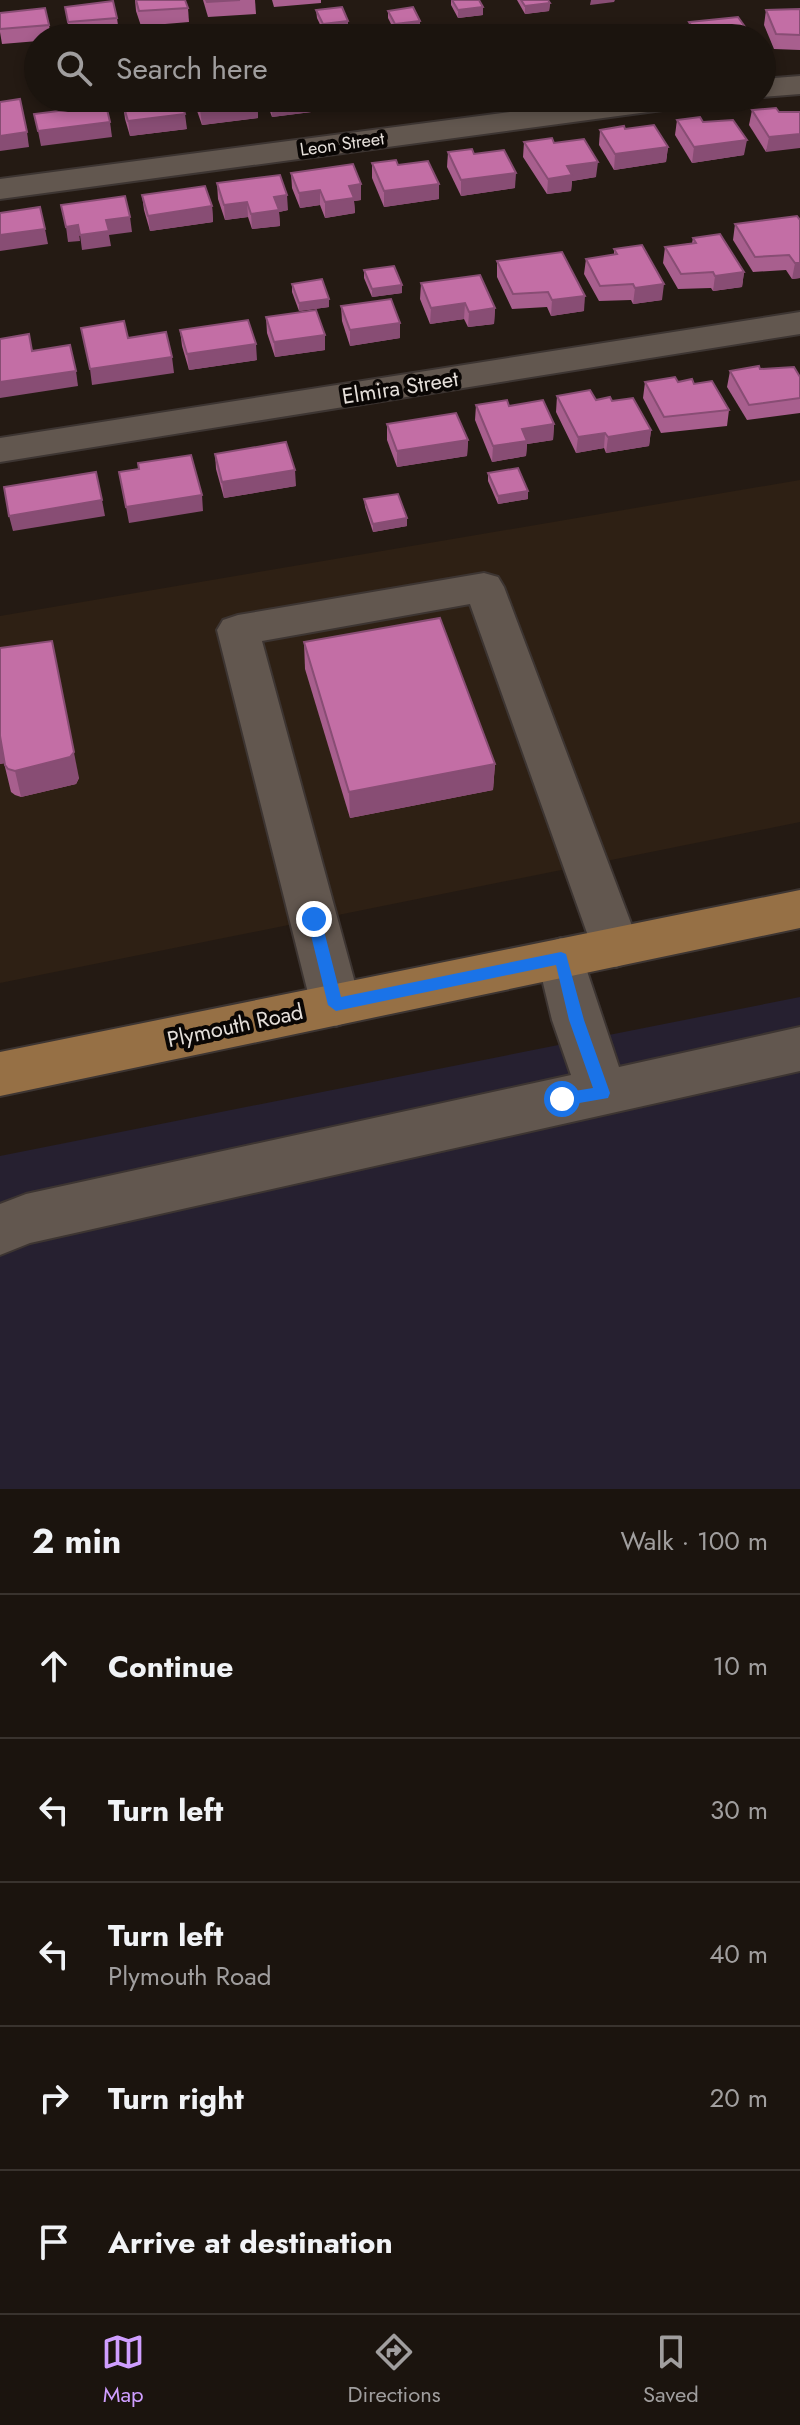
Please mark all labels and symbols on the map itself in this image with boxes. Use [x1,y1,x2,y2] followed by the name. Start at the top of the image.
[298,125,387,163] street label: Leon Street
[340,362,461,412] street label: Elmira Street
[296,901,332,937] route end
[164,995,306,1055] street label: Plymouth Road
[544,1081,580,1117] route start

